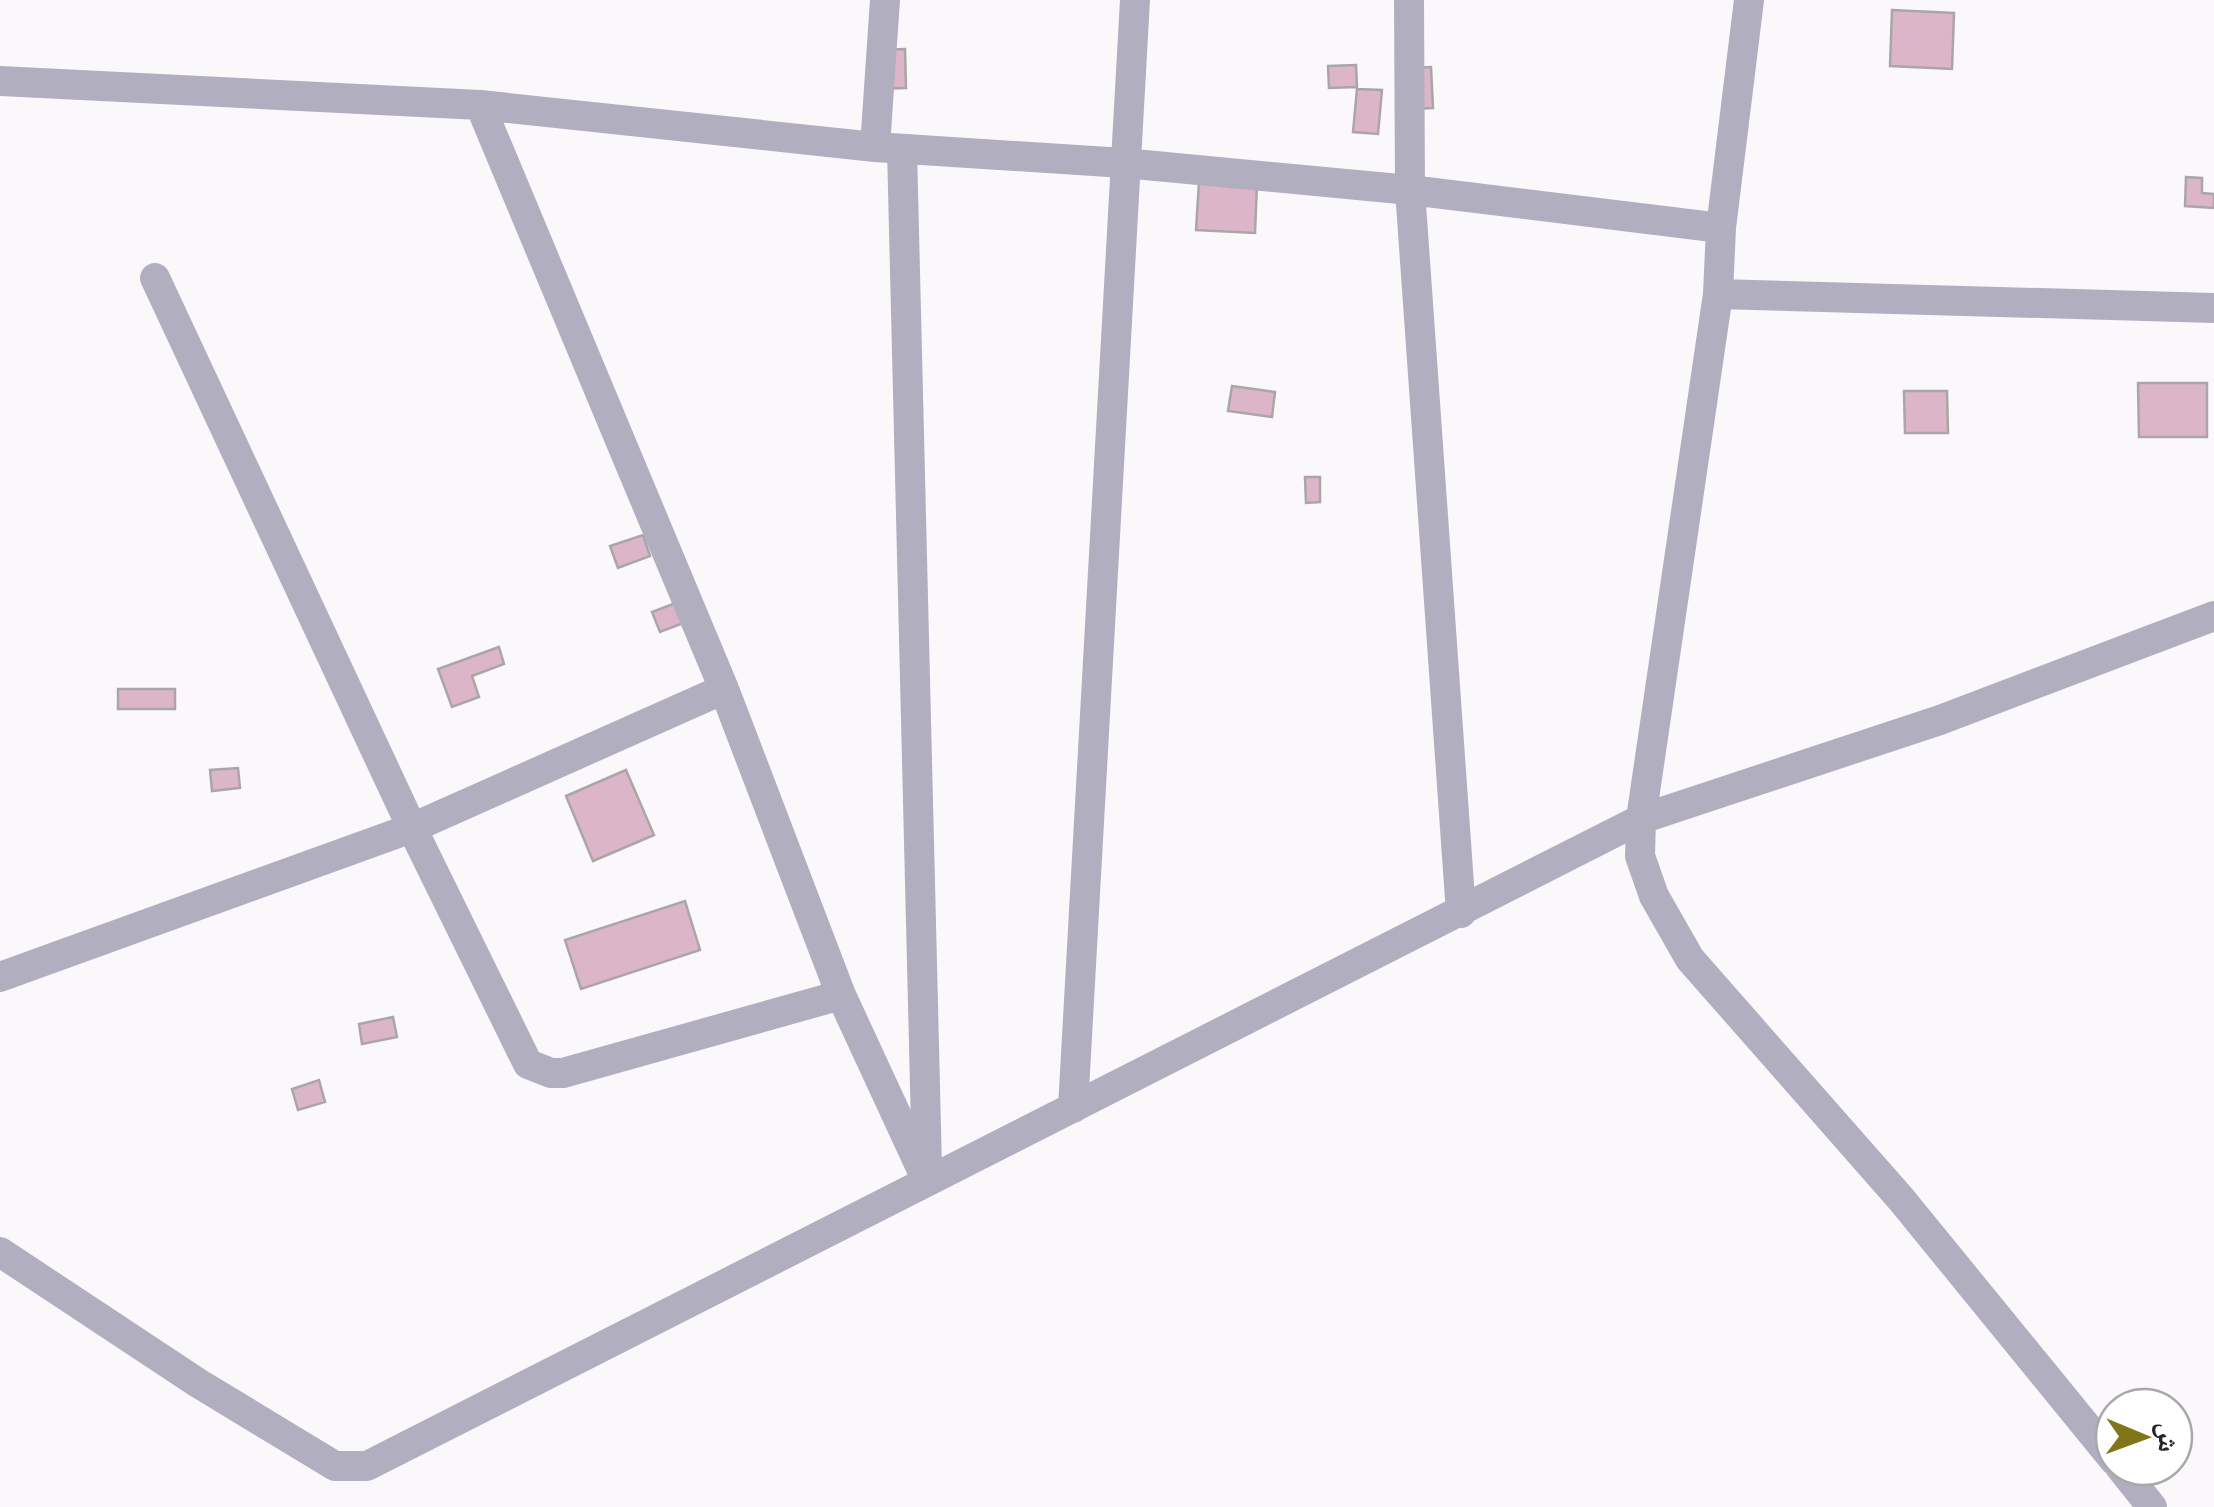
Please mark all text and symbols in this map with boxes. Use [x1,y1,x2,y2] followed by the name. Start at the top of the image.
[2094,1387,2194,1487] north arrow
[2152,1422,2185,1453] text: ش

